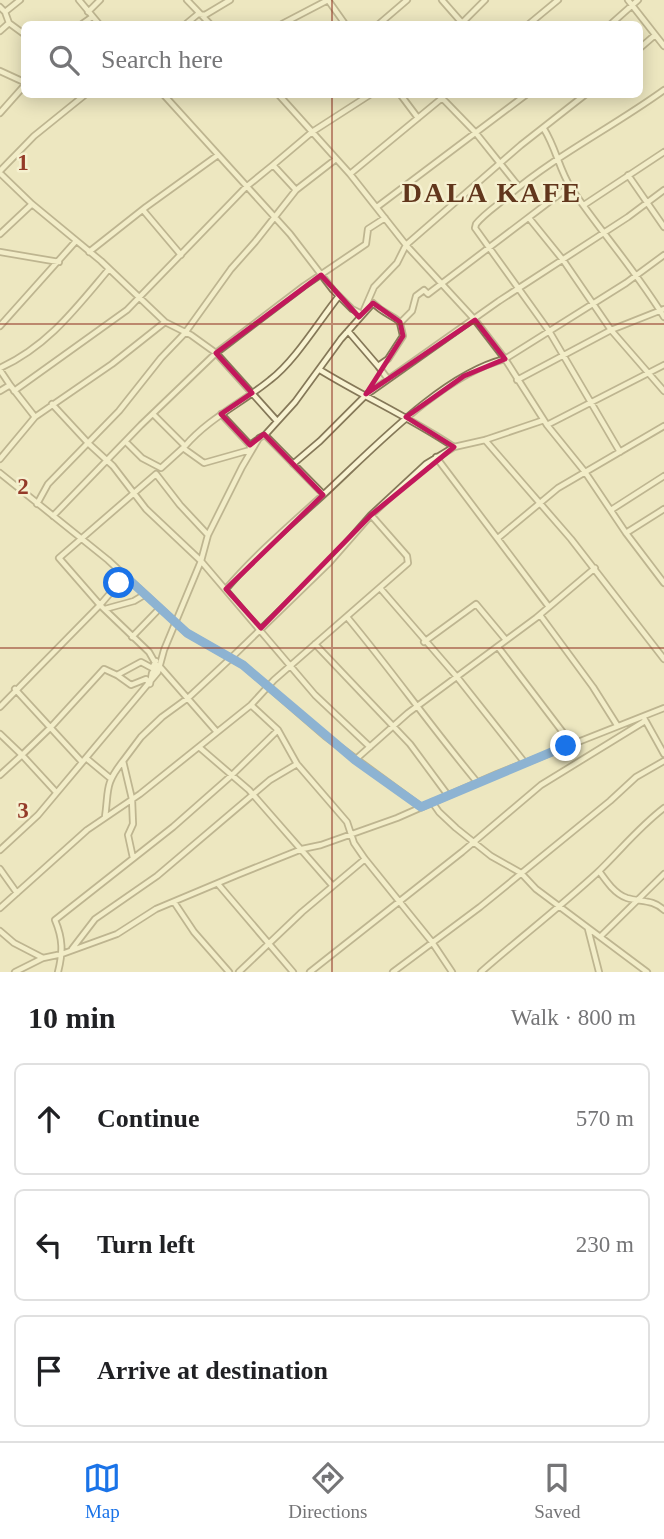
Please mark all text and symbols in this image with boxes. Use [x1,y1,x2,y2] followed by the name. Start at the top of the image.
[21,21,643,98] search box
[45,41,83,79] icon: search
[101,45,223,74] text: Search here
[17,150,29,175] text: 1
[402,177,582,208] district label: DALA KAFE
[17,474,29,499] text: 2
[103,567,134,598] route start
[550,730,581,761] route end
[17,798,29,823] text: 3
[28,1001,116,1034] text: 10 min
[511,1005,636,1030] text: Walk · 800 m
[30,1100,68,1138] icon: ahead
[97,1104,200,1133] text: Continue
[576,1106,634,1131] text: 570 m
[30,1226,68,1264] icon: left
[97,1230,195,1259] text: Turn left
[576,1232,634,1257] text: 230 m
[30,1352,68,1390] icon: arrive
[97,1356,328,1385] text: Arrive at destination
[83,1459,121,1523] tab: Map
[288,1459,367,1523] tab: Directions
[534,1459,581,1523] tab: Saved

